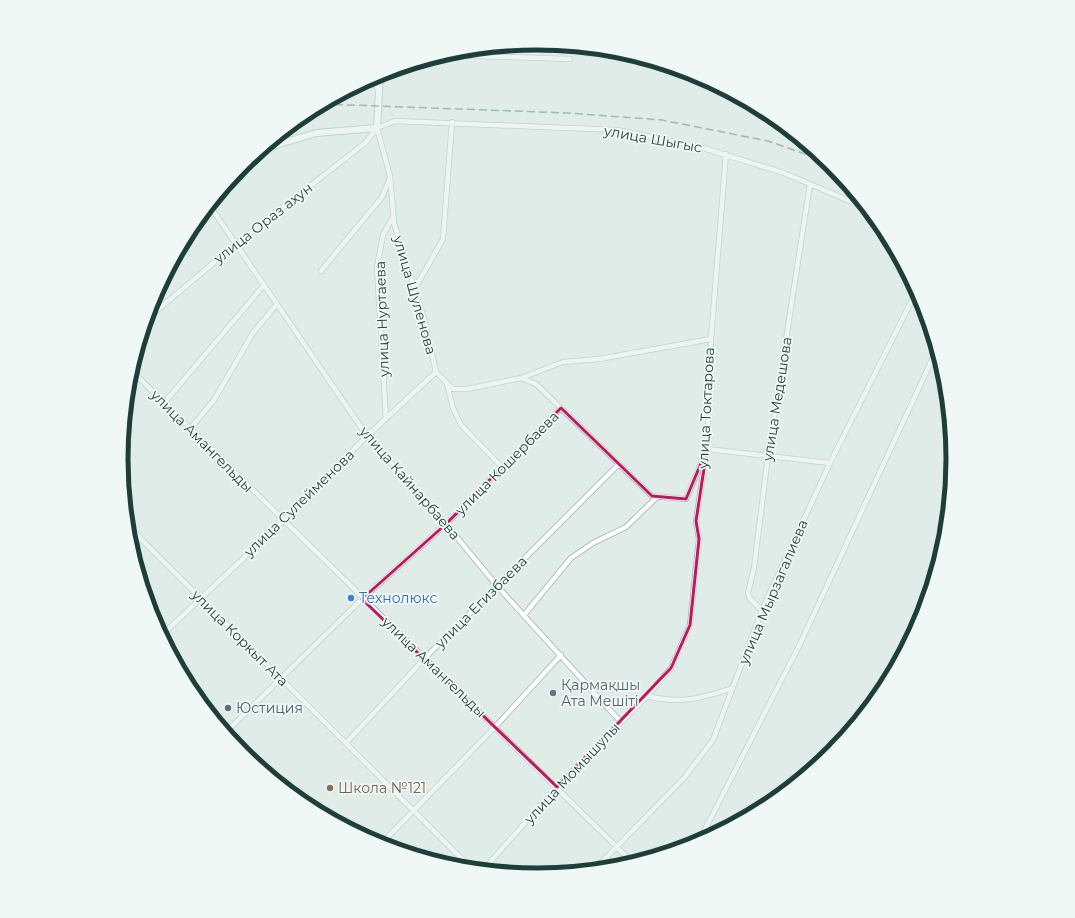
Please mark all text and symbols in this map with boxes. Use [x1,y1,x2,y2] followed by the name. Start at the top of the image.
[602,121,704,156] street label: улица Шыгыс
[209,179,316,268] street label: улица Ораз ахун
[389,233,441,356] street label: улица Шуленова
[371,261,393,378] street label: улица Нуртаева
[758,336,796,463] street label: улица Медешова
[694,347,718,470] street label: улица Токтарова
[146,385,257,496] street label: улица Амангельды
[451,407,563,519] street label: улица Кошербаева
[355,422,464,543] street label: улица Кайнарбаева
[239,446,358,561] street label: улица Сулейменова
[734,517,812,668] street label: улица Мырзагалиева
[430,552,531,653] street label: улица Егизбаева
[187,585,292,690] street label: улица Коркыт Ата
[359,589,437,607] place label: Технолюкс
[346,593,356,603] marker: Технолюкс
[377,612,490,721] street label: улица Амангельды
[561,676,640,710] place label: Қармақшы Ата Мешіті
[548,688,558,698] marker: Қармақшы Ата Мешіті
[236,699,303,717] place label: Юстиция
[223,703,233,713] marker: Юстиция
[520,719,624,828] street label: улица Момышулы
[338,779,426,797] place label: Школа №121
[325,783,335,793] marker: Школа №121

